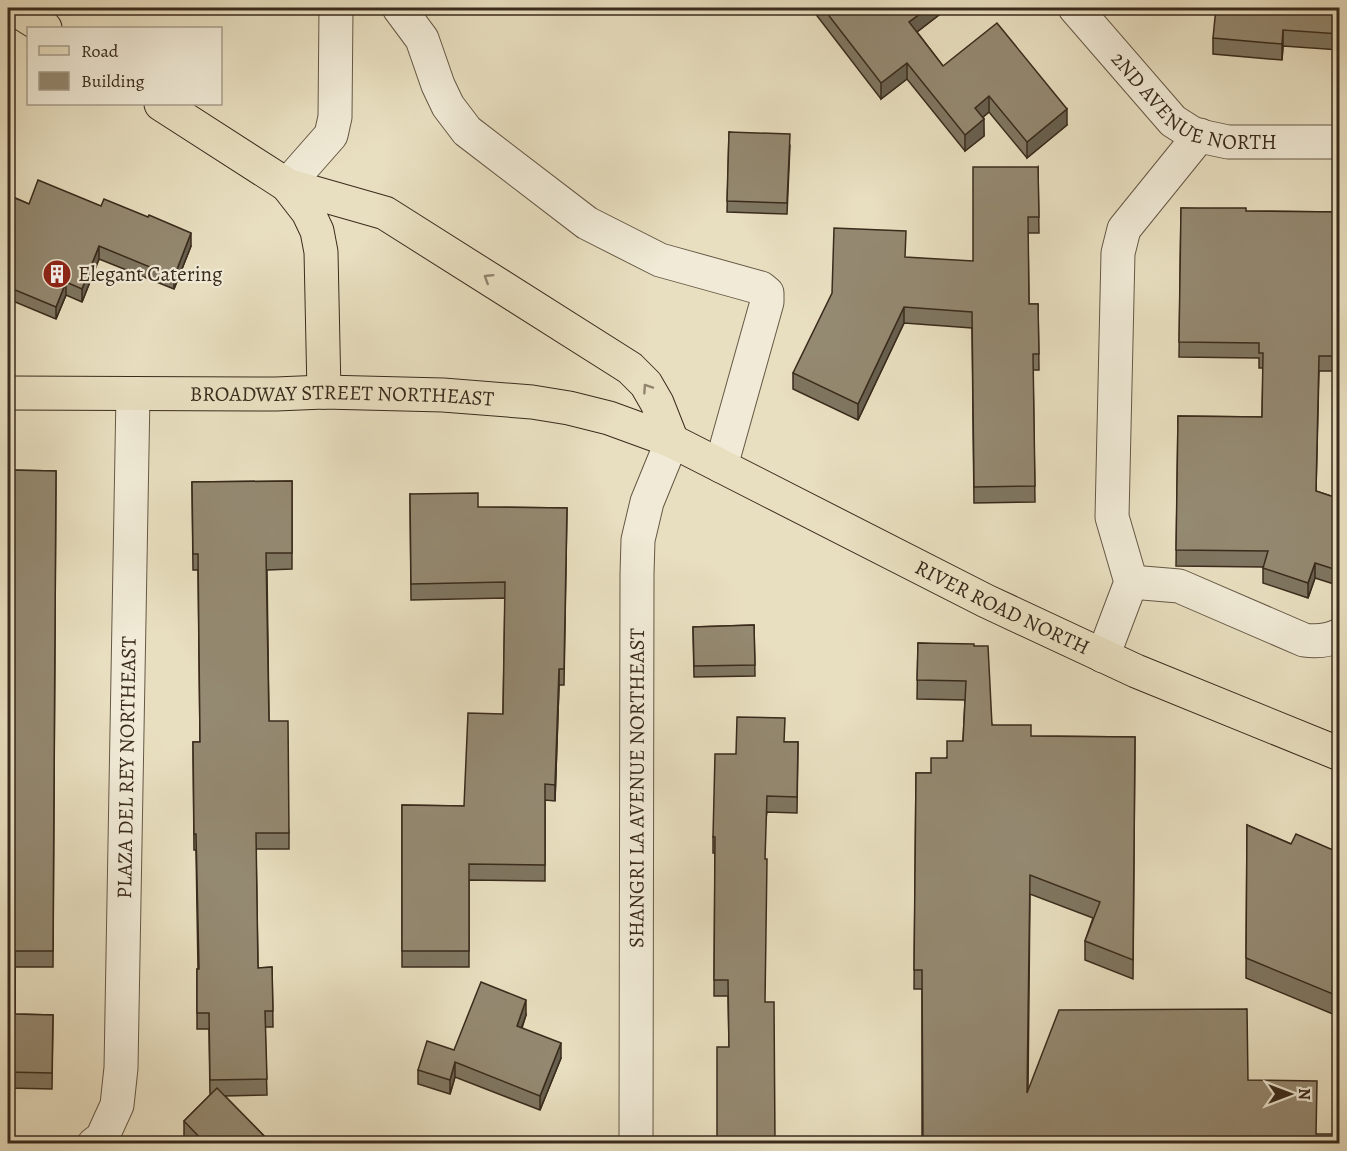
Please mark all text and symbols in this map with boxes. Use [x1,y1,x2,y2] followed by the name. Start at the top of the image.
[27,27,222,105] legend
[81,39,119,63] text: Road
[1105,45,1277,156] street label: 2ND AVENUE NORTH
[81,69,145,93] text: Building
[41,258,73,290] building icon: Elegant Catering
[78,260,223,288] place label: Elegant Catering
[484,274,495,285] one-way arrow
[190,378,496,413] street label: BROADWAY STREET NORTHEAST
[644,384,655,395] one-way arrow
[910,553,1094,661] street label: RIVER ROAD NORTH
[622,627,651,948] street label: SHANGRI LA AVENUE NORTHEAST
[110,635,143,899] street label: PLAZA DEL REY NORTHEAST
[1260,1064,1320,1124] north arrow
[1293,1088,1315,1100] text: N

